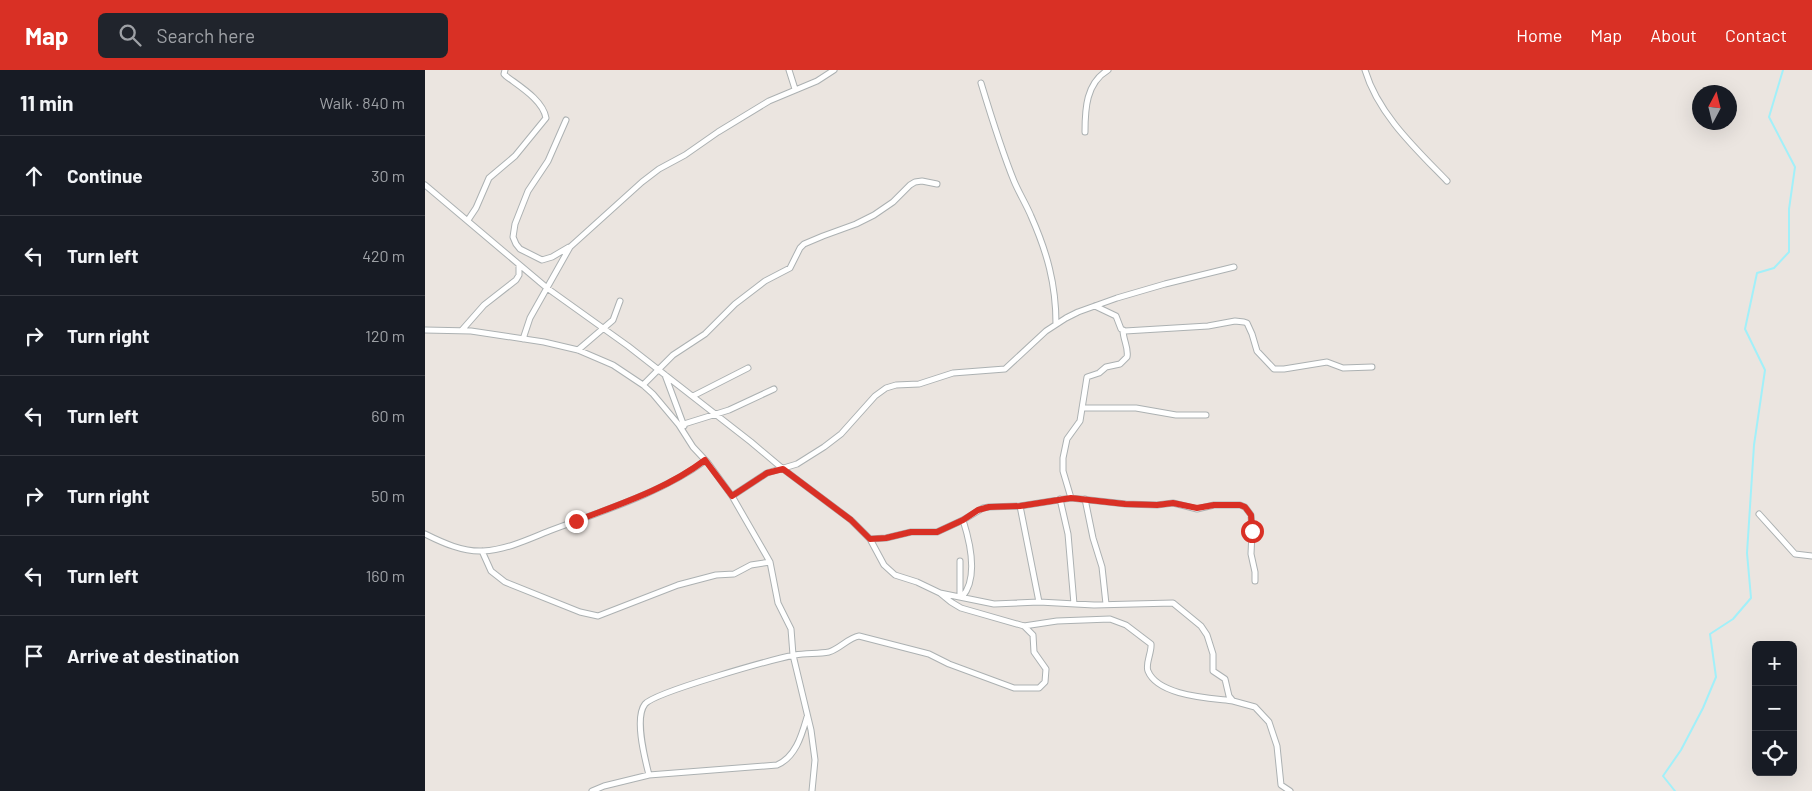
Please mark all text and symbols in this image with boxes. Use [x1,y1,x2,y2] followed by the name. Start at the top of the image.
[98,13,448,58] search box
[25,21,68,50] text: Map
[116,21,144,49] icon: search
[156,24,255,47] text: Search here
[1516,24,1562,46] text: Home
[1590,24,1622,46] text: Map
[1650,24,1697,46] text: About
[1725,24,1787,46] text: Contact
[1692,85,1737,130] north arrow
[20,90,74,115] text: 11 min
[319,93,405,112] text: Walk · 840 m
[20,162,48,190] icon: ahead
[67,164,143,187] text: Continue
[371,166,405,185] text: 30 m
[20,242,48,270] icon: left
[67,244,138,267] text: Turn left
[362,246,405,265] text: 420 m
[20,322,48,350] icon: right
[67,324,149,347] text: Turn right
[365,326,405,345] text: 120 m
[20,402,48,430] icon: left
[67,404,138,427] text: Turn left
[371,406,405,425] text: 60 m
[20,482,48,510] icon: right
[67,484,149,507] text: Turn right
[371,486,405,505] text: 50 m
[565,510,588,533] route end
[1241,520,1264,543] route start
[20,562,48,590] icon: left
[67,564,138,587] text: Turn left
[366,566,405,585] text: 160 m
[1752,641,1797,776] map controls
[1752,641,1797,686] button: +
[20,642,48,670] icon: arrive
[67,644,239,667] text: Arrive at destination
[1752,686,1797,731] button: −
[1752,731,1797,776] button: locate

